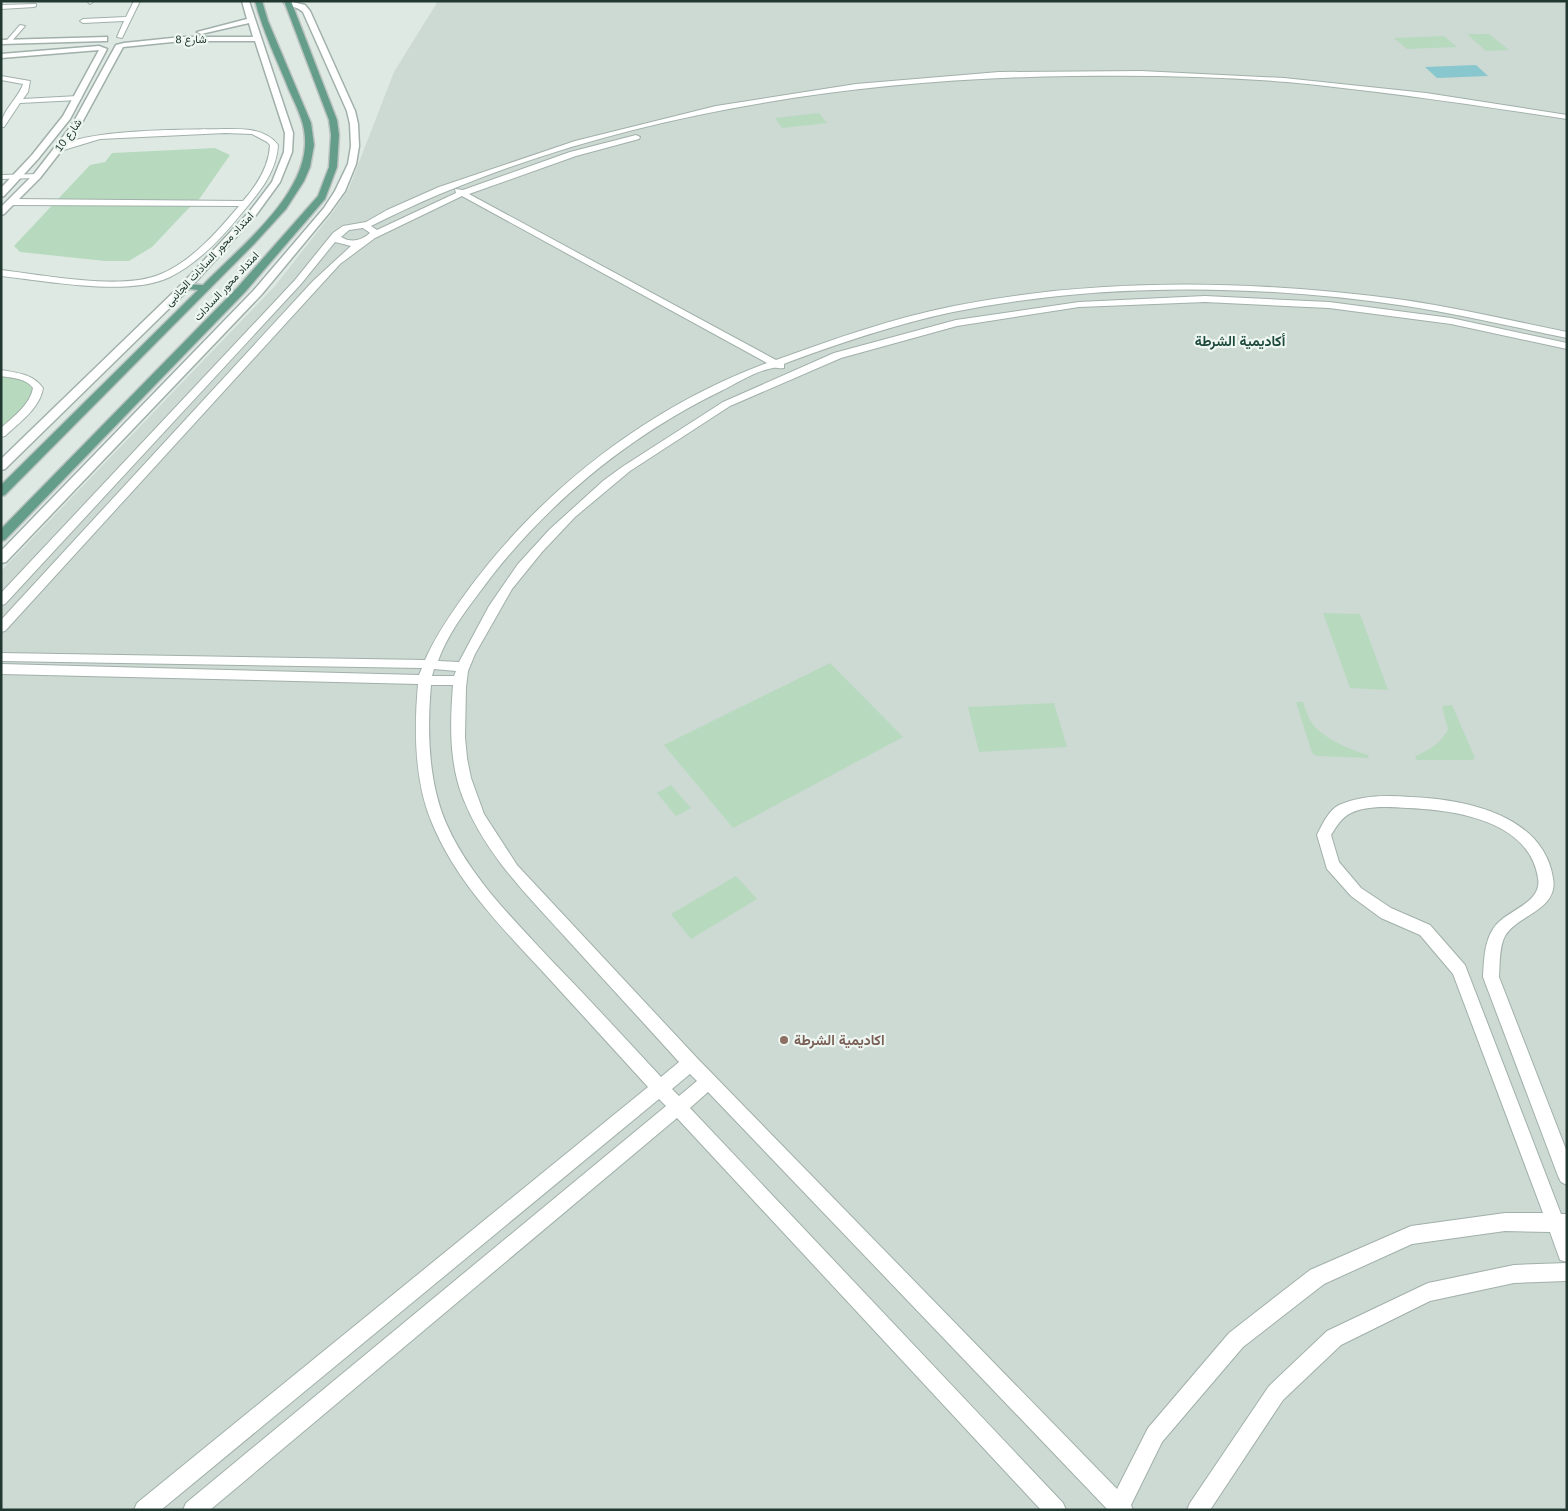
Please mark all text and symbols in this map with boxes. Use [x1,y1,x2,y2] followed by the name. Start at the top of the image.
[175,33,207,47] street label: شارع 8
[52,116,86,155] street label: شارع 10
[162,209,256,309] street label: امتداد محور السادات الجانبى
[191,249,261,323] street label: امتداد محور السادات
[1195,333,1286,350] district label: أكاديمية الشرطة
[794,1032,885,1049] place label: اكاديمية الشرطة
[778,1034,790,1046] marker: اكاديمية الشرطة

